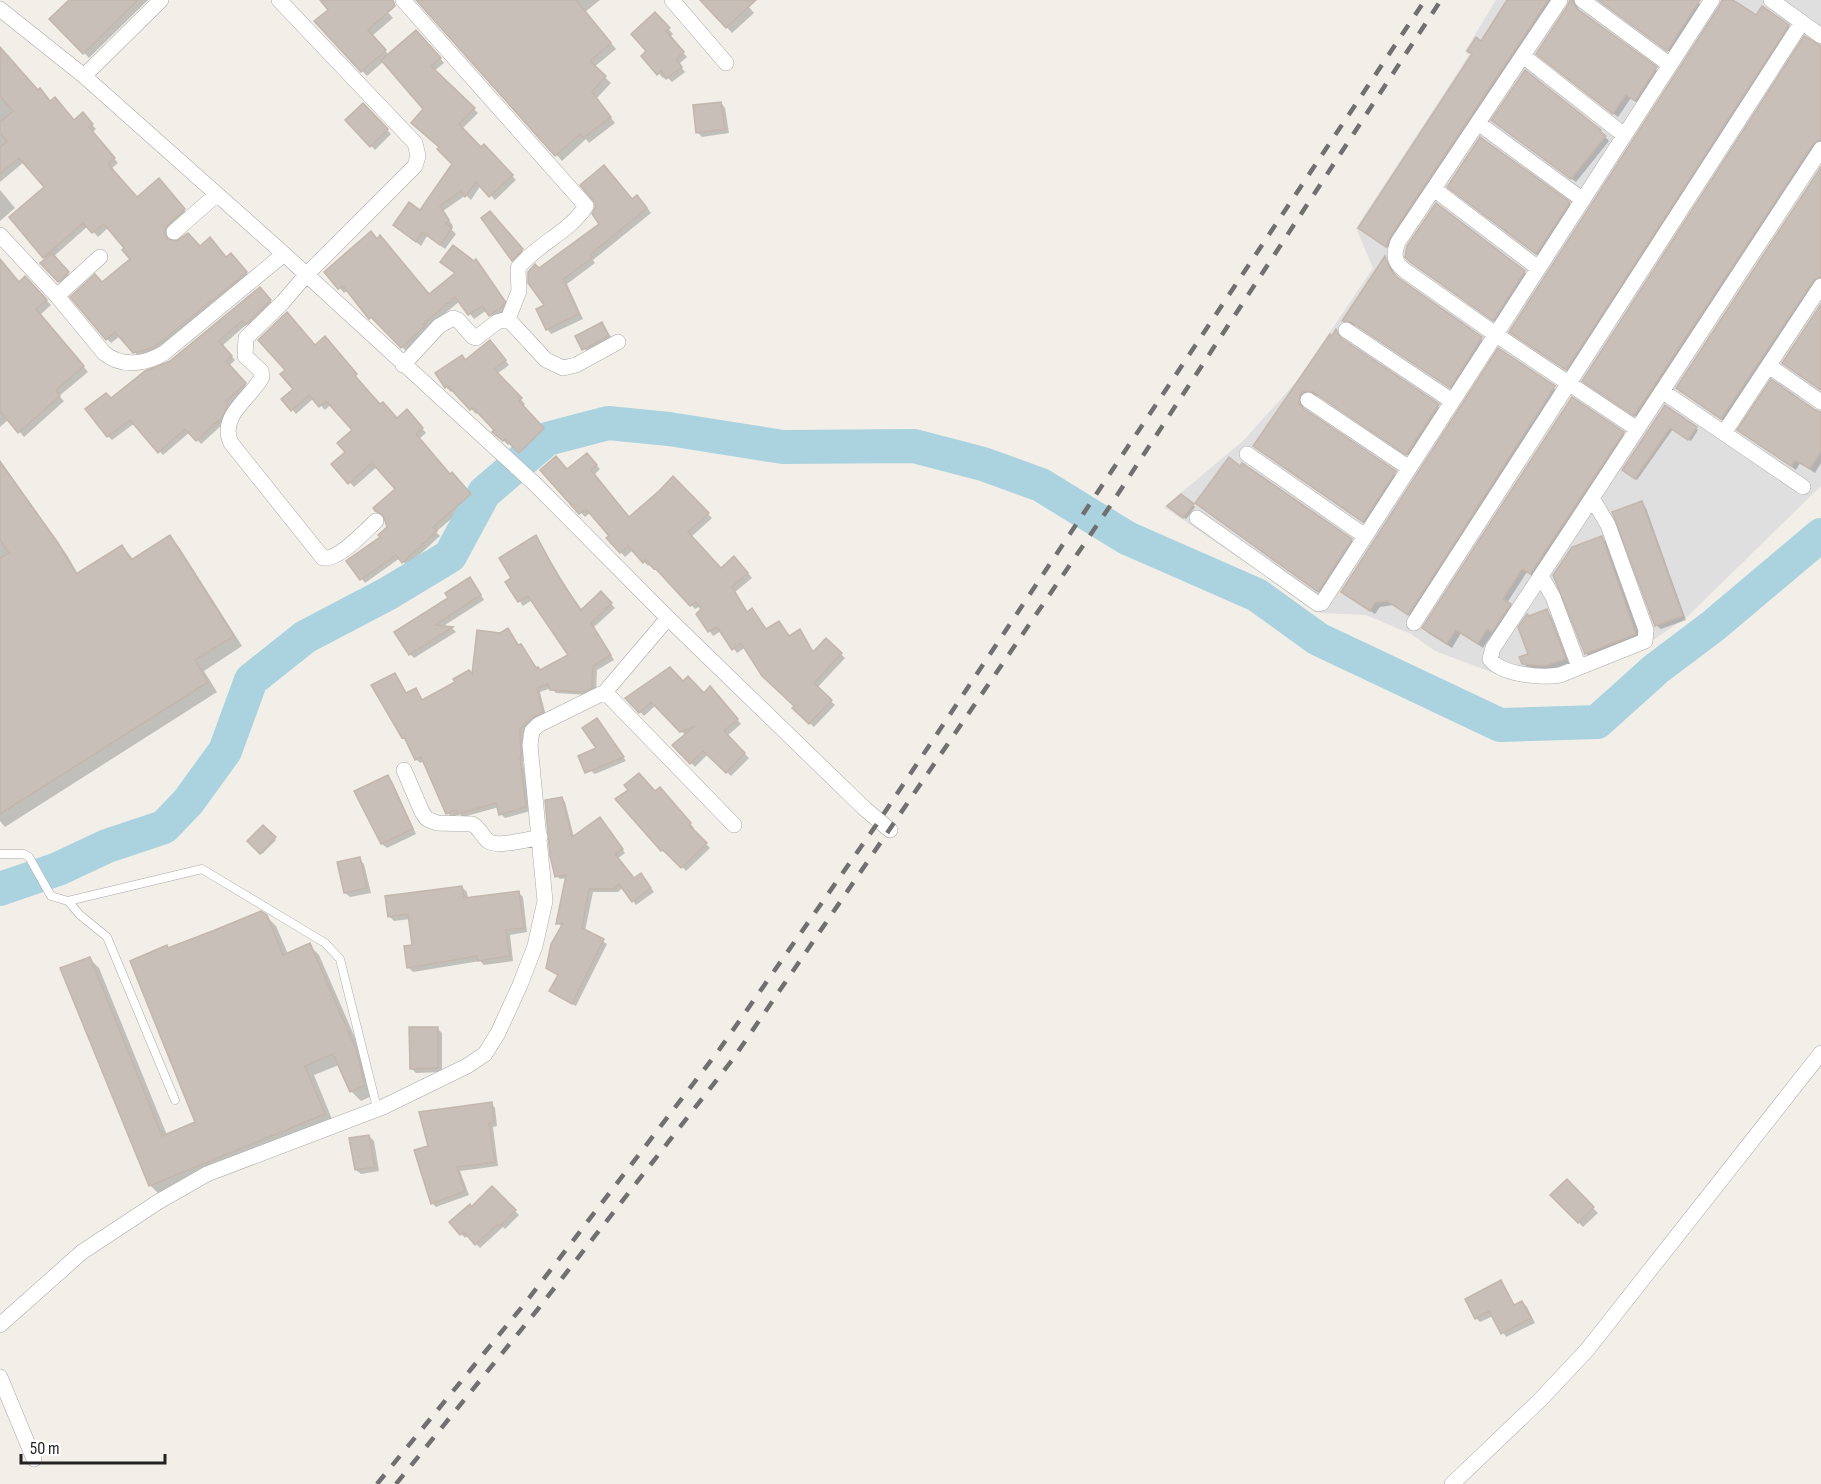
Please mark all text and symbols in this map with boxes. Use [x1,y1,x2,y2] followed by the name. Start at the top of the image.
[21,1427,165,1465] scale bar
[30,1438,60,1459] text: 50 m

